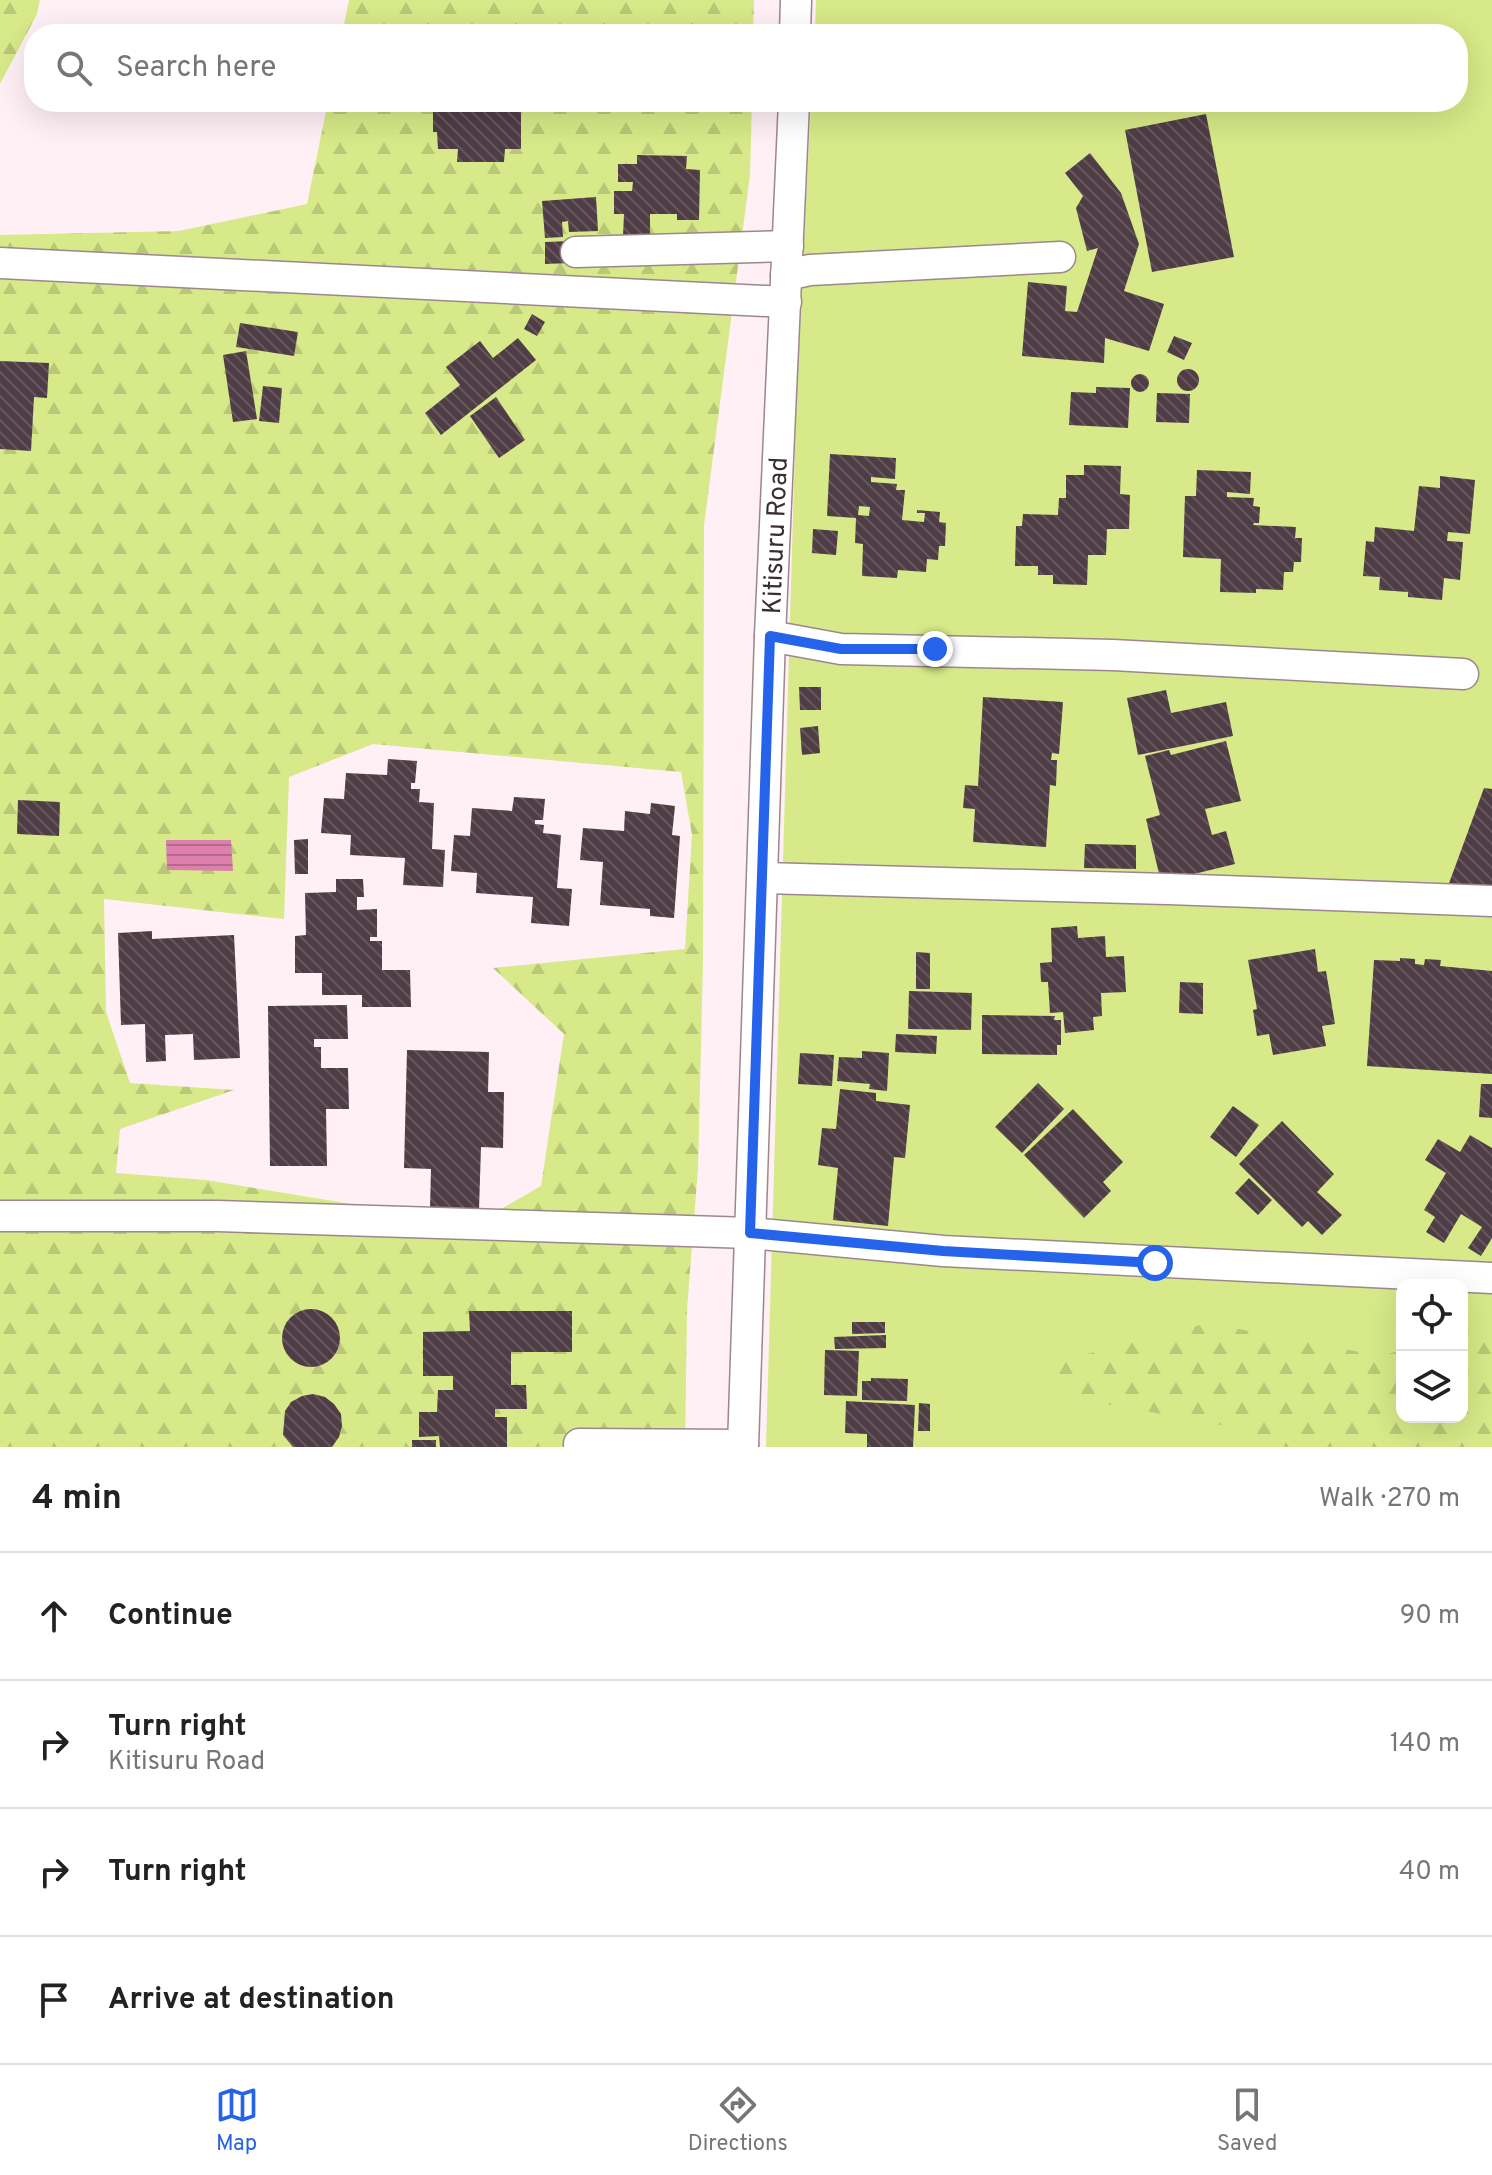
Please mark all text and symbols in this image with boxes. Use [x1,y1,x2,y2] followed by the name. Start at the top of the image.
[24,24,1468,112] search box
[52,46,96,90] icon: search
[116,50,276,87] text: Search here
[757,456,797,615] street label: Kitisuru Road
[917,631,953,667] route end
[1137,1245,1173,1281] route start
[1396,1279,1468,1423] map controls
[1396,1279,1468,1351] button: locate
[1396,1351,1468,1423] button: layers
[32,1478,122,1521] text: 4 min
[1319,1483,1460,1516] text: Walk · 270 m
[32,1594,76,1638] icon: ahead
[108,1598,233,1635] text: Continue
[1400,1600,1460,1633] text: 90 m
[108,1709,246,1746] text: Turn right
[32,1722,76,1766] icon: right
[1390,1728,1460,1761] text: 140 m
[108,1746,265,1779] text: Kitisuru Road
[32,1850,76,1894] icon: right
[108,1854,246,1891] text: Turn right
[1399,1856,1460,1889] text: 40 m
[32,1978,76,2022] icon: arrive
[108,1982,394,2019] text: Arrive at destination
[215,2083,259,2158] tab: Map
[688,2083,788,2158] tab: Directions
[1217,2083,1277,2158] tab: Saved

